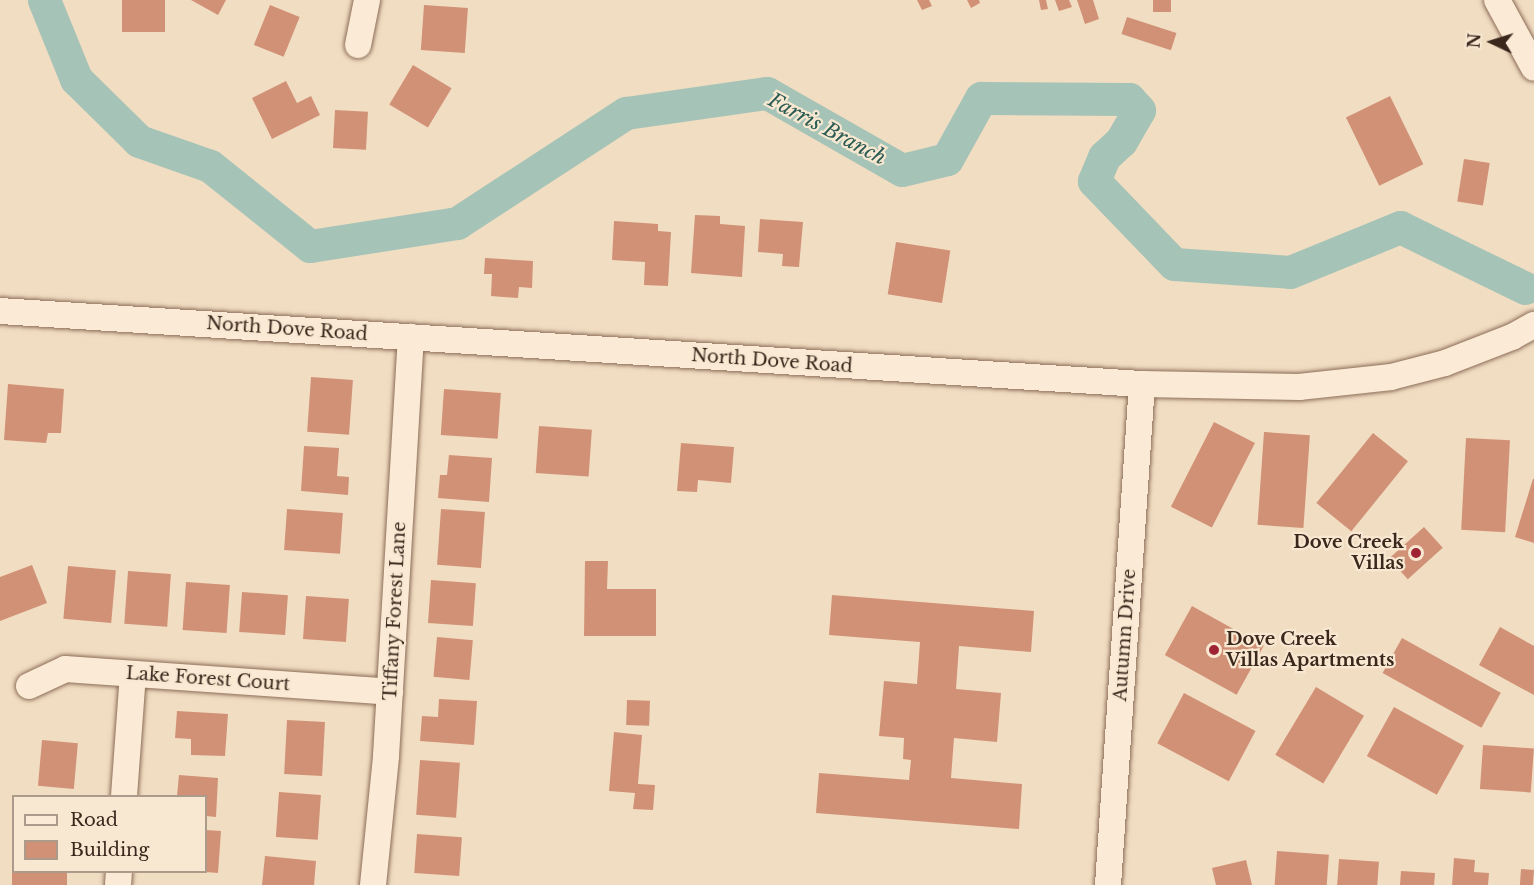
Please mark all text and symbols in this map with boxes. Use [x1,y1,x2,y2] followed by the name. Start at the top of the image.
[1462,12,1522,72] north arrow
[1464,33,1485,49] text: N
[764,88,890,170] water label: Farris Branch
[206,313,368,345] street label: North Dove Road
[691,345,853,377] street label: North Dove Road
[380,521,410,701] street label: Tiffany Forest Lane
[1293,532,1404,574] place label: Dove Creek Villas
[1409,546,1423,560] marker: Dove Creek Villas
[1110,568,1140,702] street label: Autumn Drive
[1226,629,1395,672] place label: Dove Creek Villas Apartments
[1207,643,1221,657] marker: Dove Creek Villas Apartments
[125,662,291,696] street label: Lake Forest Court
[12,795,207,873] legend
[70,809,118,831] text: Road
[70,839,149,861] text: Building

